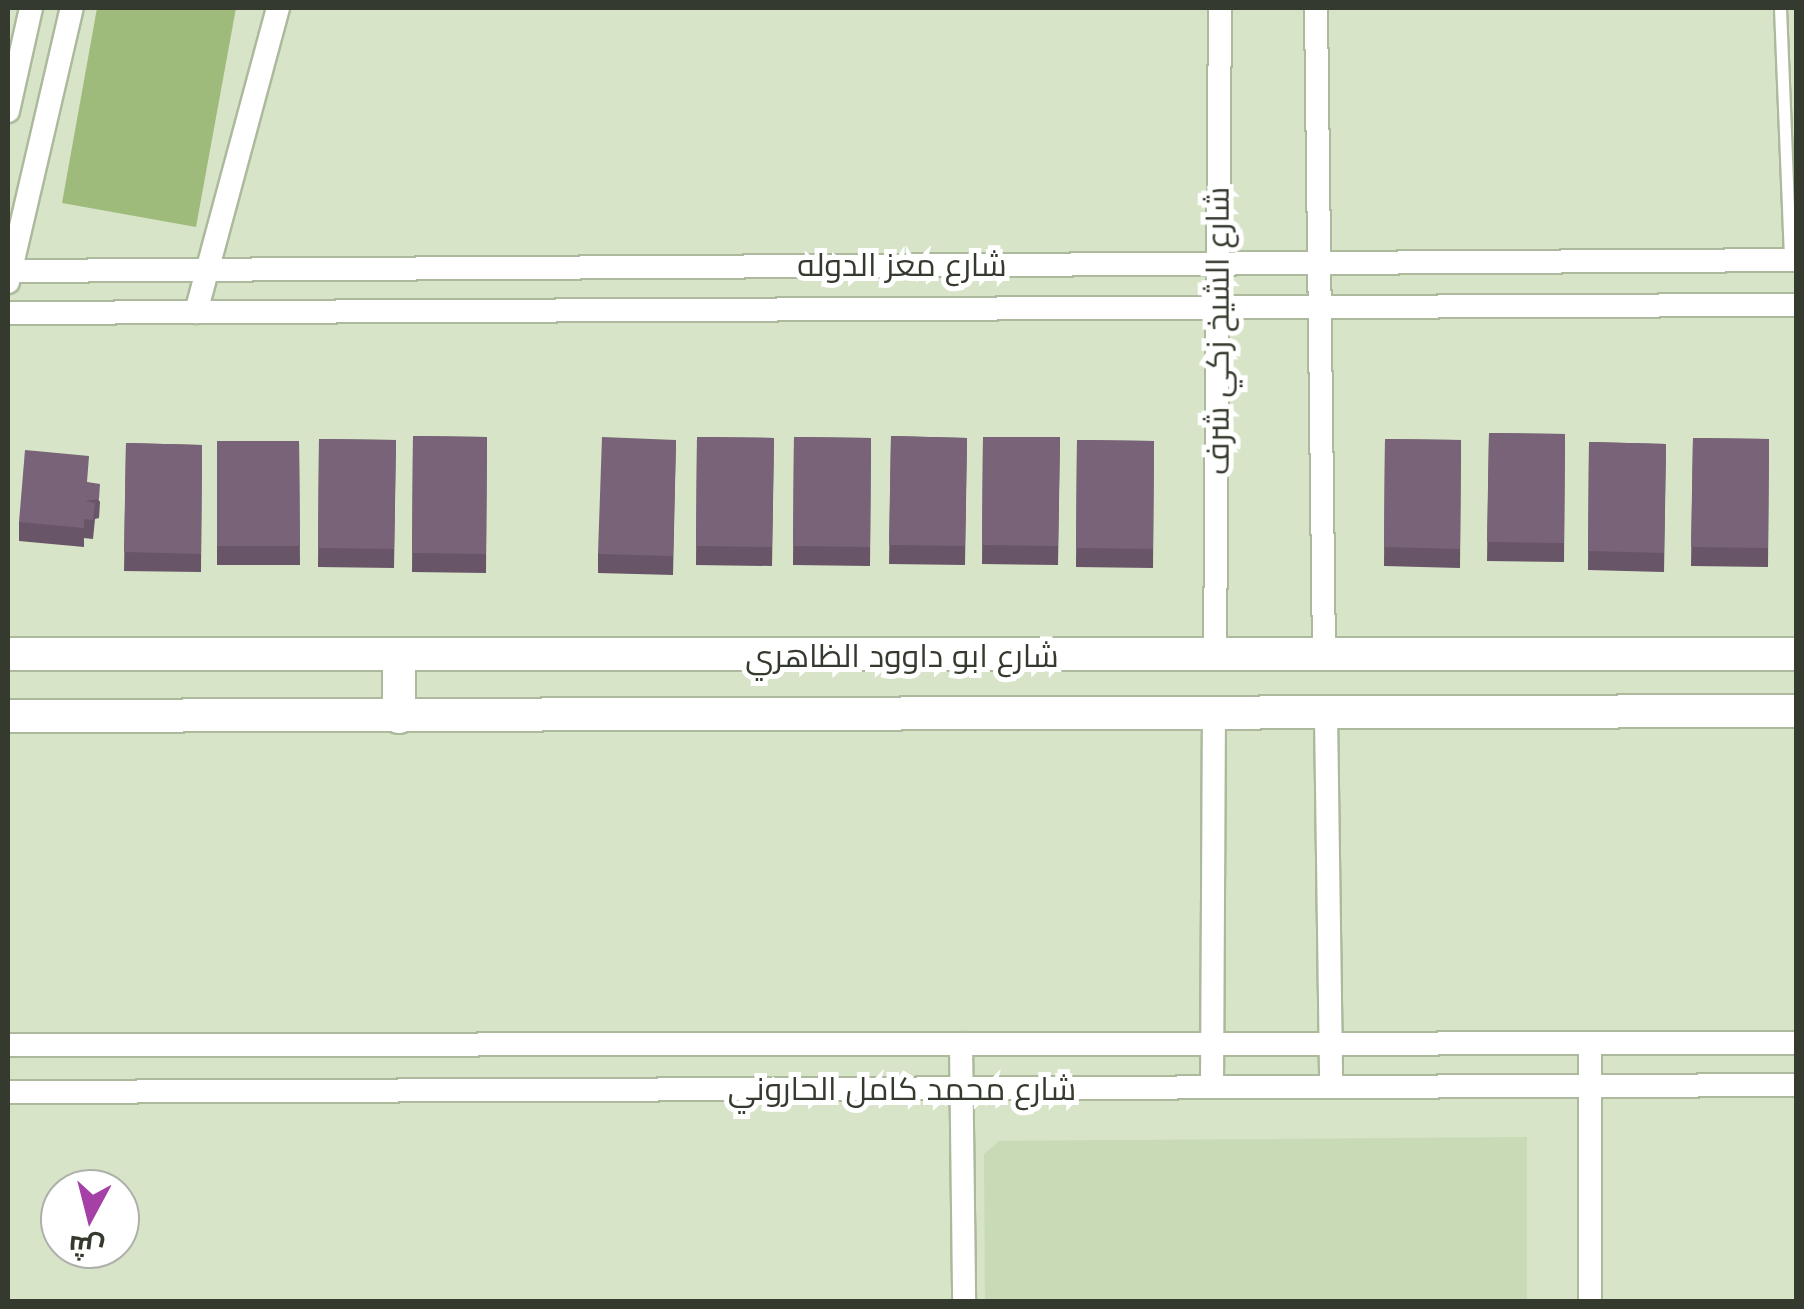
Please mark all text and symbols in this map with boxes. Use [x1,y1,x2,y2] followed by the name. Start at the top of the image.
[1199,187,1237,475] street label: شارع الشيخ زكي شرف
[797,246,1007,284] street label: شارع معز الدوله
[745,637,1059,675] street label: شارع ابو داوود الظاهري
[728,1070,1076,1108] street label: شارع محمد كامل الحاروني
[40,1169,140,1269] north arrow
[67,1230,106,1265] text: ش

